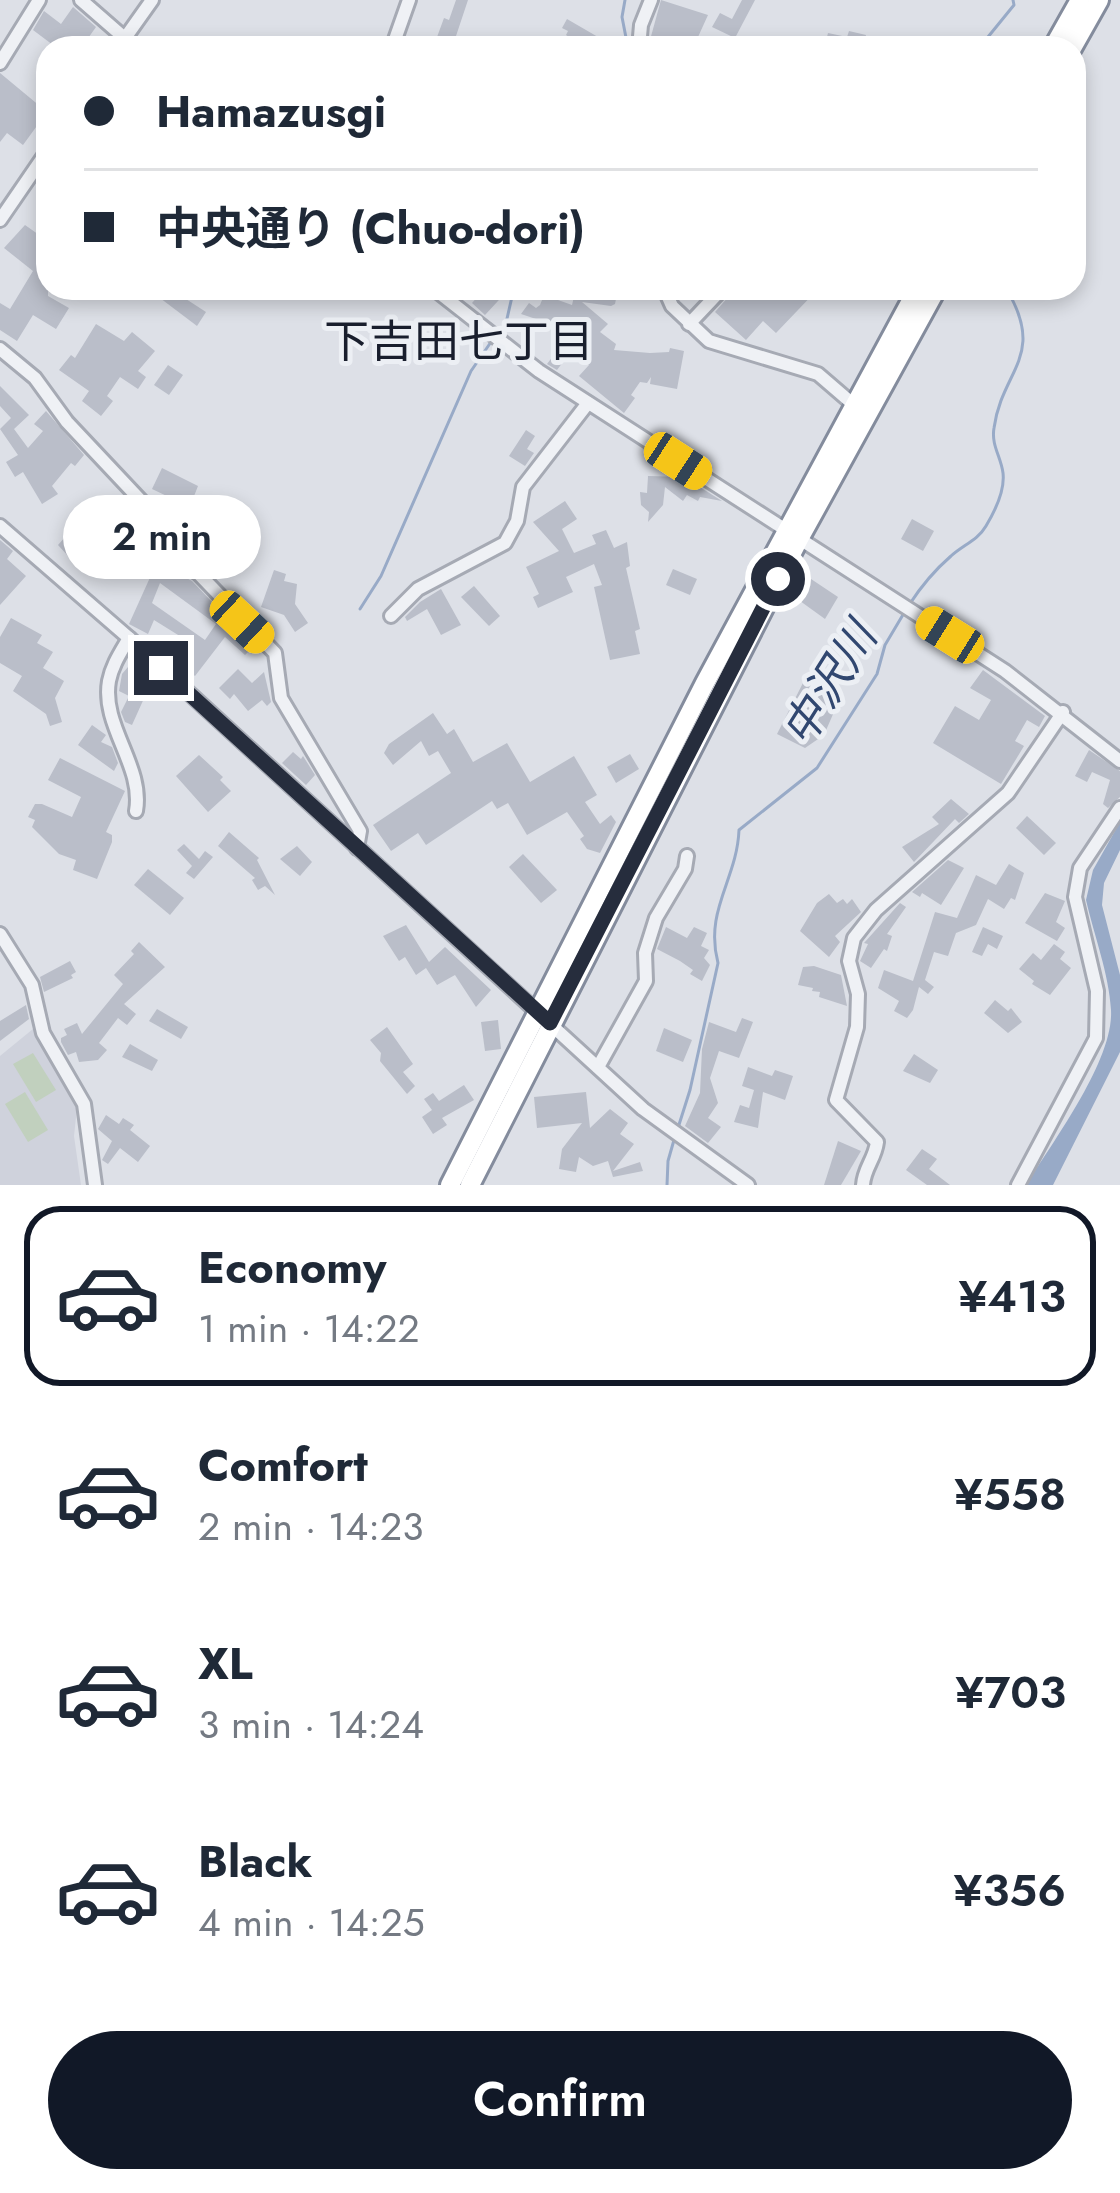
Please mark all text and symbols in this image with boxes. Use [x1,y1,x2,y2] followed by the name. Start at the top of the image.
[156,79,386,144] text: Hamazusgi
[156,196,585,261] text: 中央通り (Chuo-dori)
[324,309,594,374] district label: 下吉田七丁目
[638,426,718,496] car
[62,494,260,578] callout: 2 min
[112,508,212,565] text: 2 min
[751,552,805,606] route start
[203,584,281,660] car
[910,601,990,669] car
[766,606,894,758] water label: 中沢川
[134,641,188,695] route end
[198,1235,386,1300] text: Economy
[54,1242,162,1350] icon: car
[958,1264,1066,1329] text: ¥413
[198,1300,420,1357] text: 1 min · 14:22
[198,1433,368,1498] text: Comfort
[54,1440,162,1548] icon: car
[954,1462,1066,1527] text: ¥558
[198,1498,424,1555] text: 2 min · 14:23
[198,1631,253,1696] text: XL
[54,1638,162,1746] icon: car
[955,1660,1066,1725] text: ¥703
[198,1696,424,1753] text: 3 min · 14:24
[198,1829,312,1894] text: Black
[54,1836,162,1944] icon: car
[954,1858,1066,1923] text: ¥356
[198,1894,425,1951] text: 4 min · 14:25
[48,2031,1072,2169] button: Confirm

